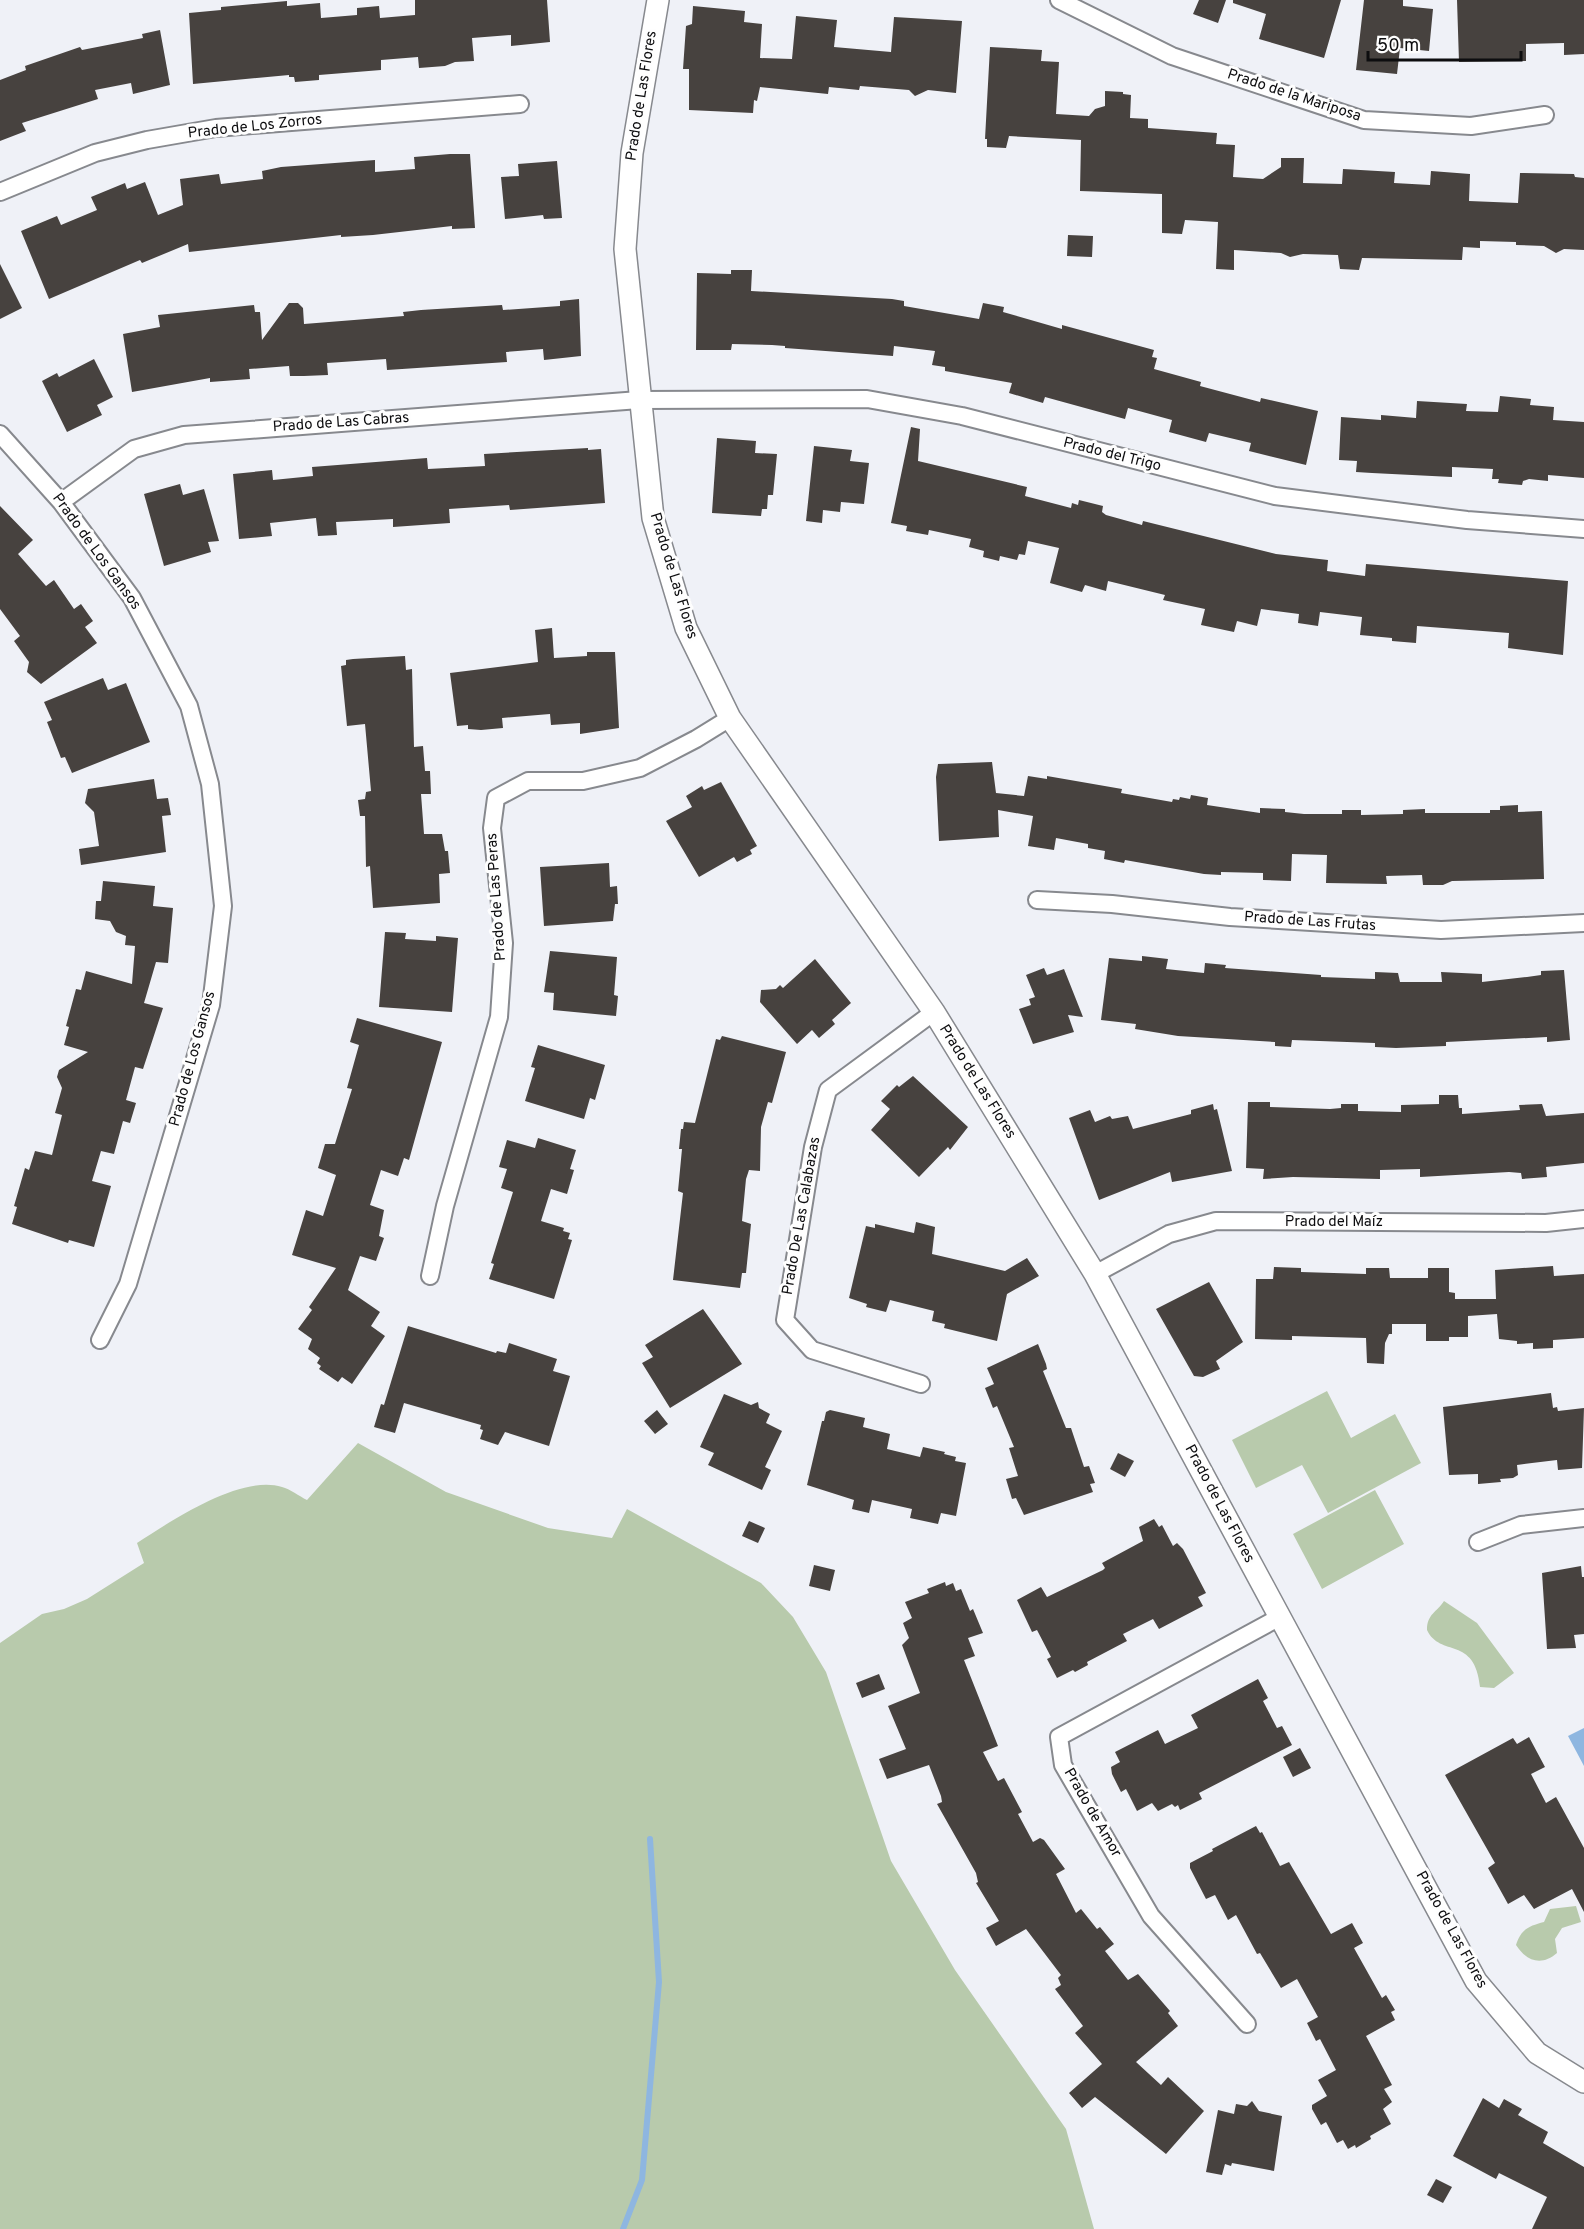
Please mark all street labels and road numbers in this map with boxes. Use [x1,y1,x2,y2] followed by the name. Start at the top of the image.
[622,30,662,162] street label: Prado de Las Flores
[1225,65,1363,127] street label: Prado de la Mariposa
[187,111,323,143] street label: Prado de Los Zorros
[272,409,410,437] street label: Prado de Las Cabras
[1061,434,1163,476] street label: Prado del Trigo
[47,490,145,614] street label: Prado de Los Gansos
[645,510,701,642] street label: Prado de Las Flores
[483,832,511,962] street label: Prado de Las Peras
[1243,908,1377,936] street label: Prado de Las Frutas
[166,989,220,1129] street label: Prado de Los Gansos
[934,1021,1020,1143] street label: Prado de Las Flores
[779,1135,825,1297] street label: Prado De Las Calabazas
[1285,1213,1383,1232] street label: Prado del Maíz
[1180,1442,1258,1566] street label: Prado de Las Flores
[1059,1765,1125,1861] street label: Prado de Amor
[1411,1868,1491,1992] street label: Prado de Las Flores

